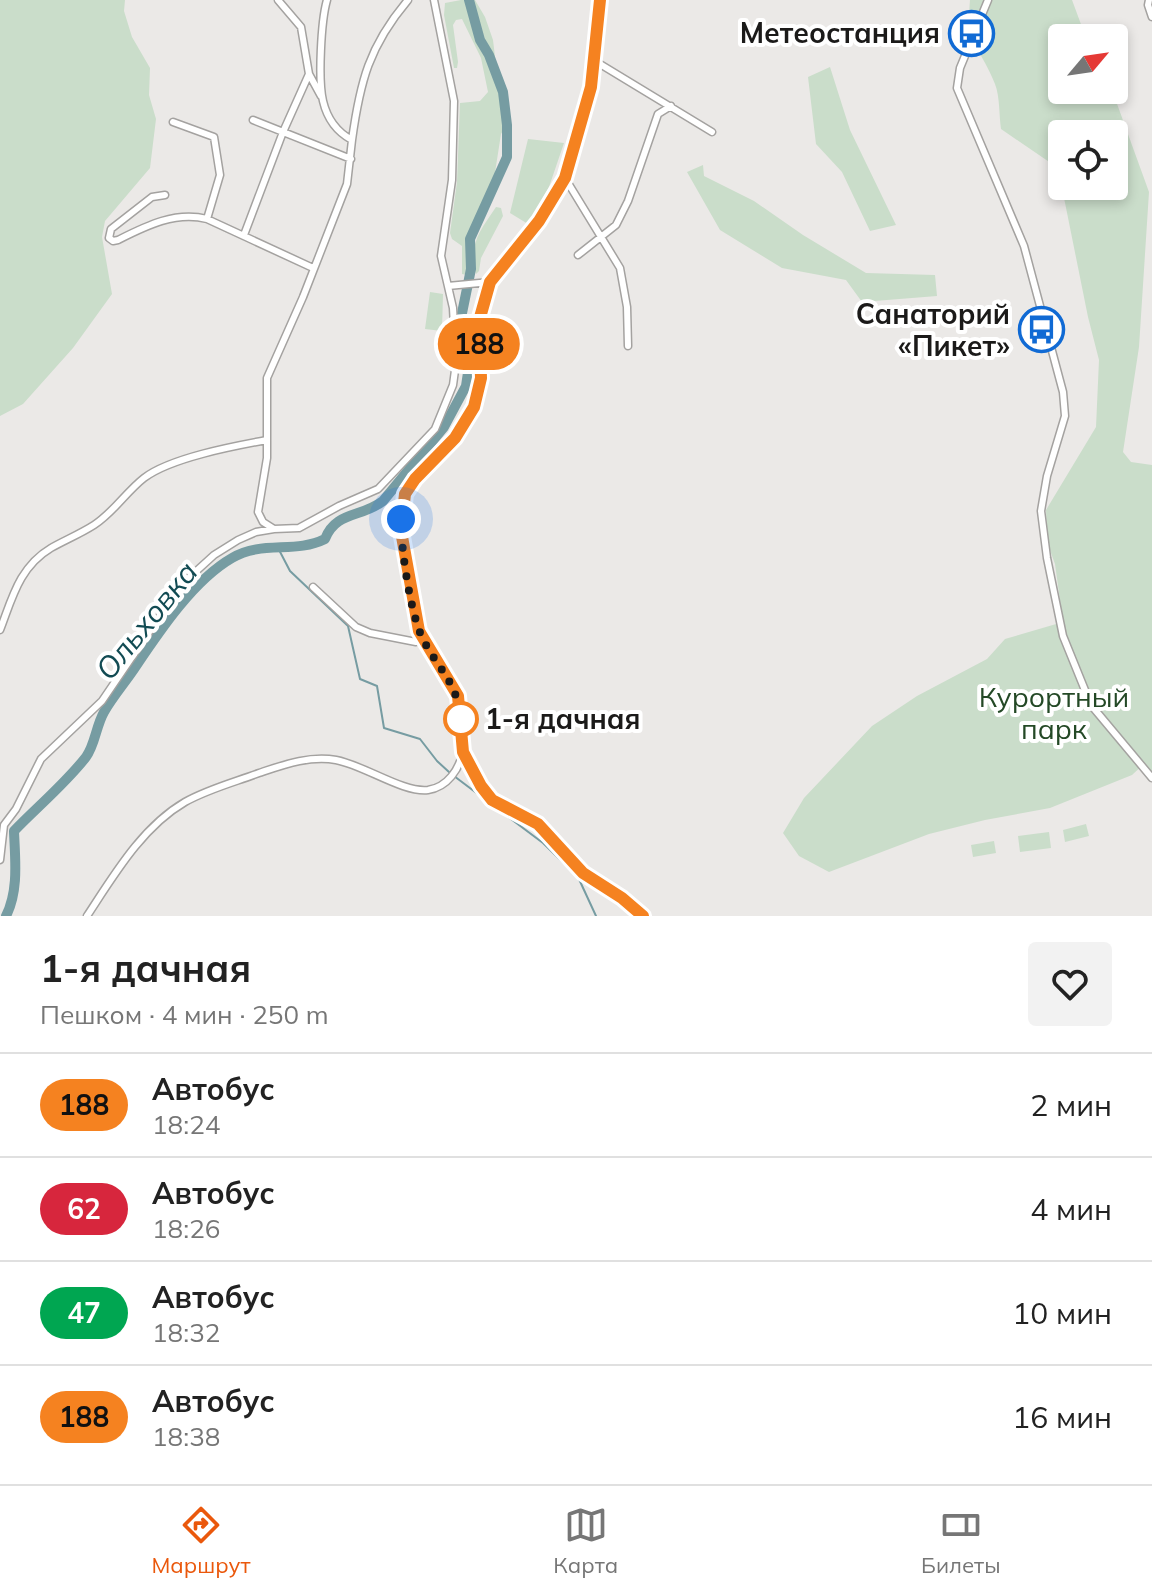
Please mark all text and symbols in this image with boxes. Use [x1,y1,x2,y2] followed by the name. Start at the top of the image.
[947,9,995,57] bus stop icon: Метеостанция
[740,15,940,50] place label: Метеостанция
[1048,24,1128,104] north arrow
[1048,24,1128,200] map controls
[1048,120,1128,200] button: locate
[856,296,1010,363] place label: Санаторий «Пикет»
[1017,306,1065,354] bus stop icon: Санаторий «Пикет»
[433,318,525,370] line badge: 188
[454,326,504,361] text: 188
[381,499,421,539] your location
[87,553,206,687] water label: Ольховка
[979,679,1129,746] park label: Курортный парк
[485,701,641,736] place label: 1-я дачная
[444,702,478,736] marker: 1-я дачная
[1028,942,1112,1026] button: heart
[40,944,251,992] text: 1-я дачная
[40,998,329,1031] text: Пешком · 4 мин · 250 m
[152,1070,275,1108] text: Автобус
[1030,1086,1112,1124] text: 2 мин
[59,1087,109,1122] text: 188
[152,1108,220,1141] text: 18:24
[152,1174,275,1212] text: Автобус
[1030,1190,1112,1228] text: 4 мин
[67,1191,101,1226] text: 62
[152,1212,220,1245] text: 18:26
[152,1278,275,1316] text: Автобус
[1012,1294,1112,1332] text: 10 мин
[67,1295,101,1330] text: 47
[152,1316,220,1349] text: 18:32
[152,1382,275,1420] text: Автобус
[1012,1398,1112,1436] text: 16 мин
[59,1399,109,1434] text: 188
[152,1420,220,1453] text: 18:38
[151,1503,250,1579] tab: Маршрут
[553,1503,618,1579] tab: Карта
[921,1503,1001,1579] tab: Билеты

